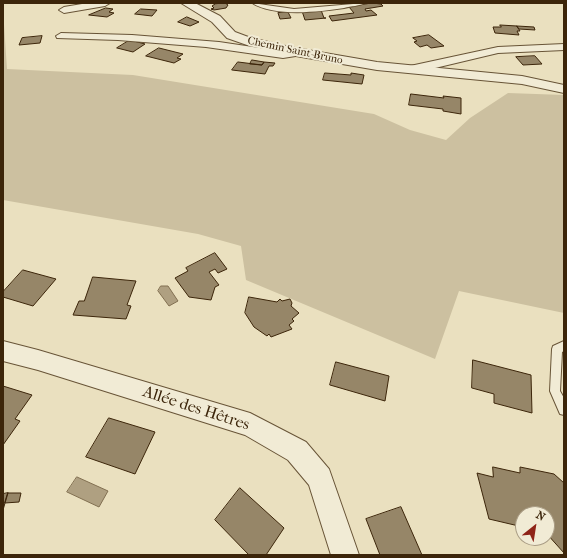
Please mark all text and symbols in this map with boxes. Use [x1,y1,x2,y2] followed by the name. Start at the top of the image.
[246,34,344,68] street label: Chemin Saint-Bruno
[140,383,252,435] street label: Allée des Hêtres
[515,506,555,546] north arrow
[534,508,548,524] text: N

